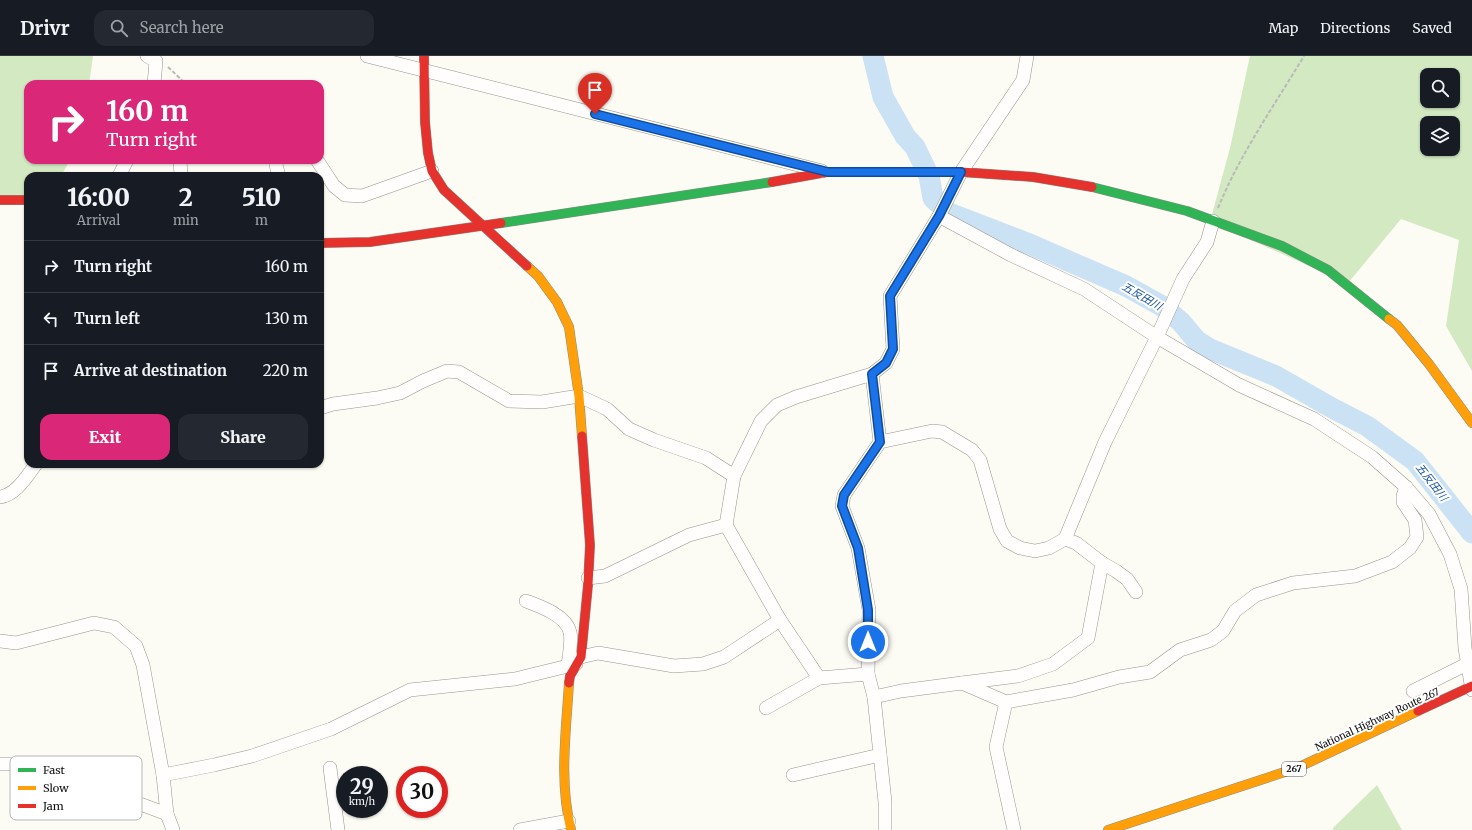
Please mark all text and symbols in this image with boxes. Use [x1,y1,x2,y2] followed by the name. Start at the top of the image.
[94,10,374,46] search box
[20,16,70,40] text: Drivr
[108,17,130,39] icon: search
[140,18,224,37] text: Search here
[1268,19,1298,37] text: Map
[1320,19,1390,37] text: Directions
[1412,19,1452,37] text: Saved
[1420,68,1460,156] map controls
[1420,68,1460,108] button: search
[578,73,612,114] pin
[584,79,606,101] icon: arrive
[106,93,188,129] text: 160 m
[40,96,92,148] icon: right
[1420,116,1460,156] button: layers
[106,128,197,151] text: Turn right
[67,182,130,213] text: 16:00
[179,182,193,213] text: 2
[242,182,281,213] text: 510
[77,212,120,229] text: Arrival
[173,212,199,229] text: min
[255,212,268,229] text: m
[40,256,62,278] icon: right
[74,257,152,276] text: Turn right
[265,257,308,276] text: 160 m
[1119,279,1165,314] water label: 五反田川
[40,308,62,330] icon: left
[74,309,140,328] text: Turn left
[265,309,308,328] text: 130 m
[40,360,62,382] icon: arrive
[74,361,227,380] text: Arrive at destination
[263,361,308,380] text: 220 m
[40,414,170,460] button: Exit
[178,414,308,460] button: Share
[1413,460,1452,504] water label: 五反田川
[847,621,889,663] position arrow
[1313,685,1442,754] street label: National Highway Route 267
[10,756,142,820] legend
[1282,762,1306,776] road number: 267
[43,763,66,777] text: Fast
[396,766,448,818] speed limit sign: 30
[350,774,374,799] text: 29
[43,781,69,795] text: Slow
[349,795,375,808] text: km/h
[42,799,64,813] text: Jam

